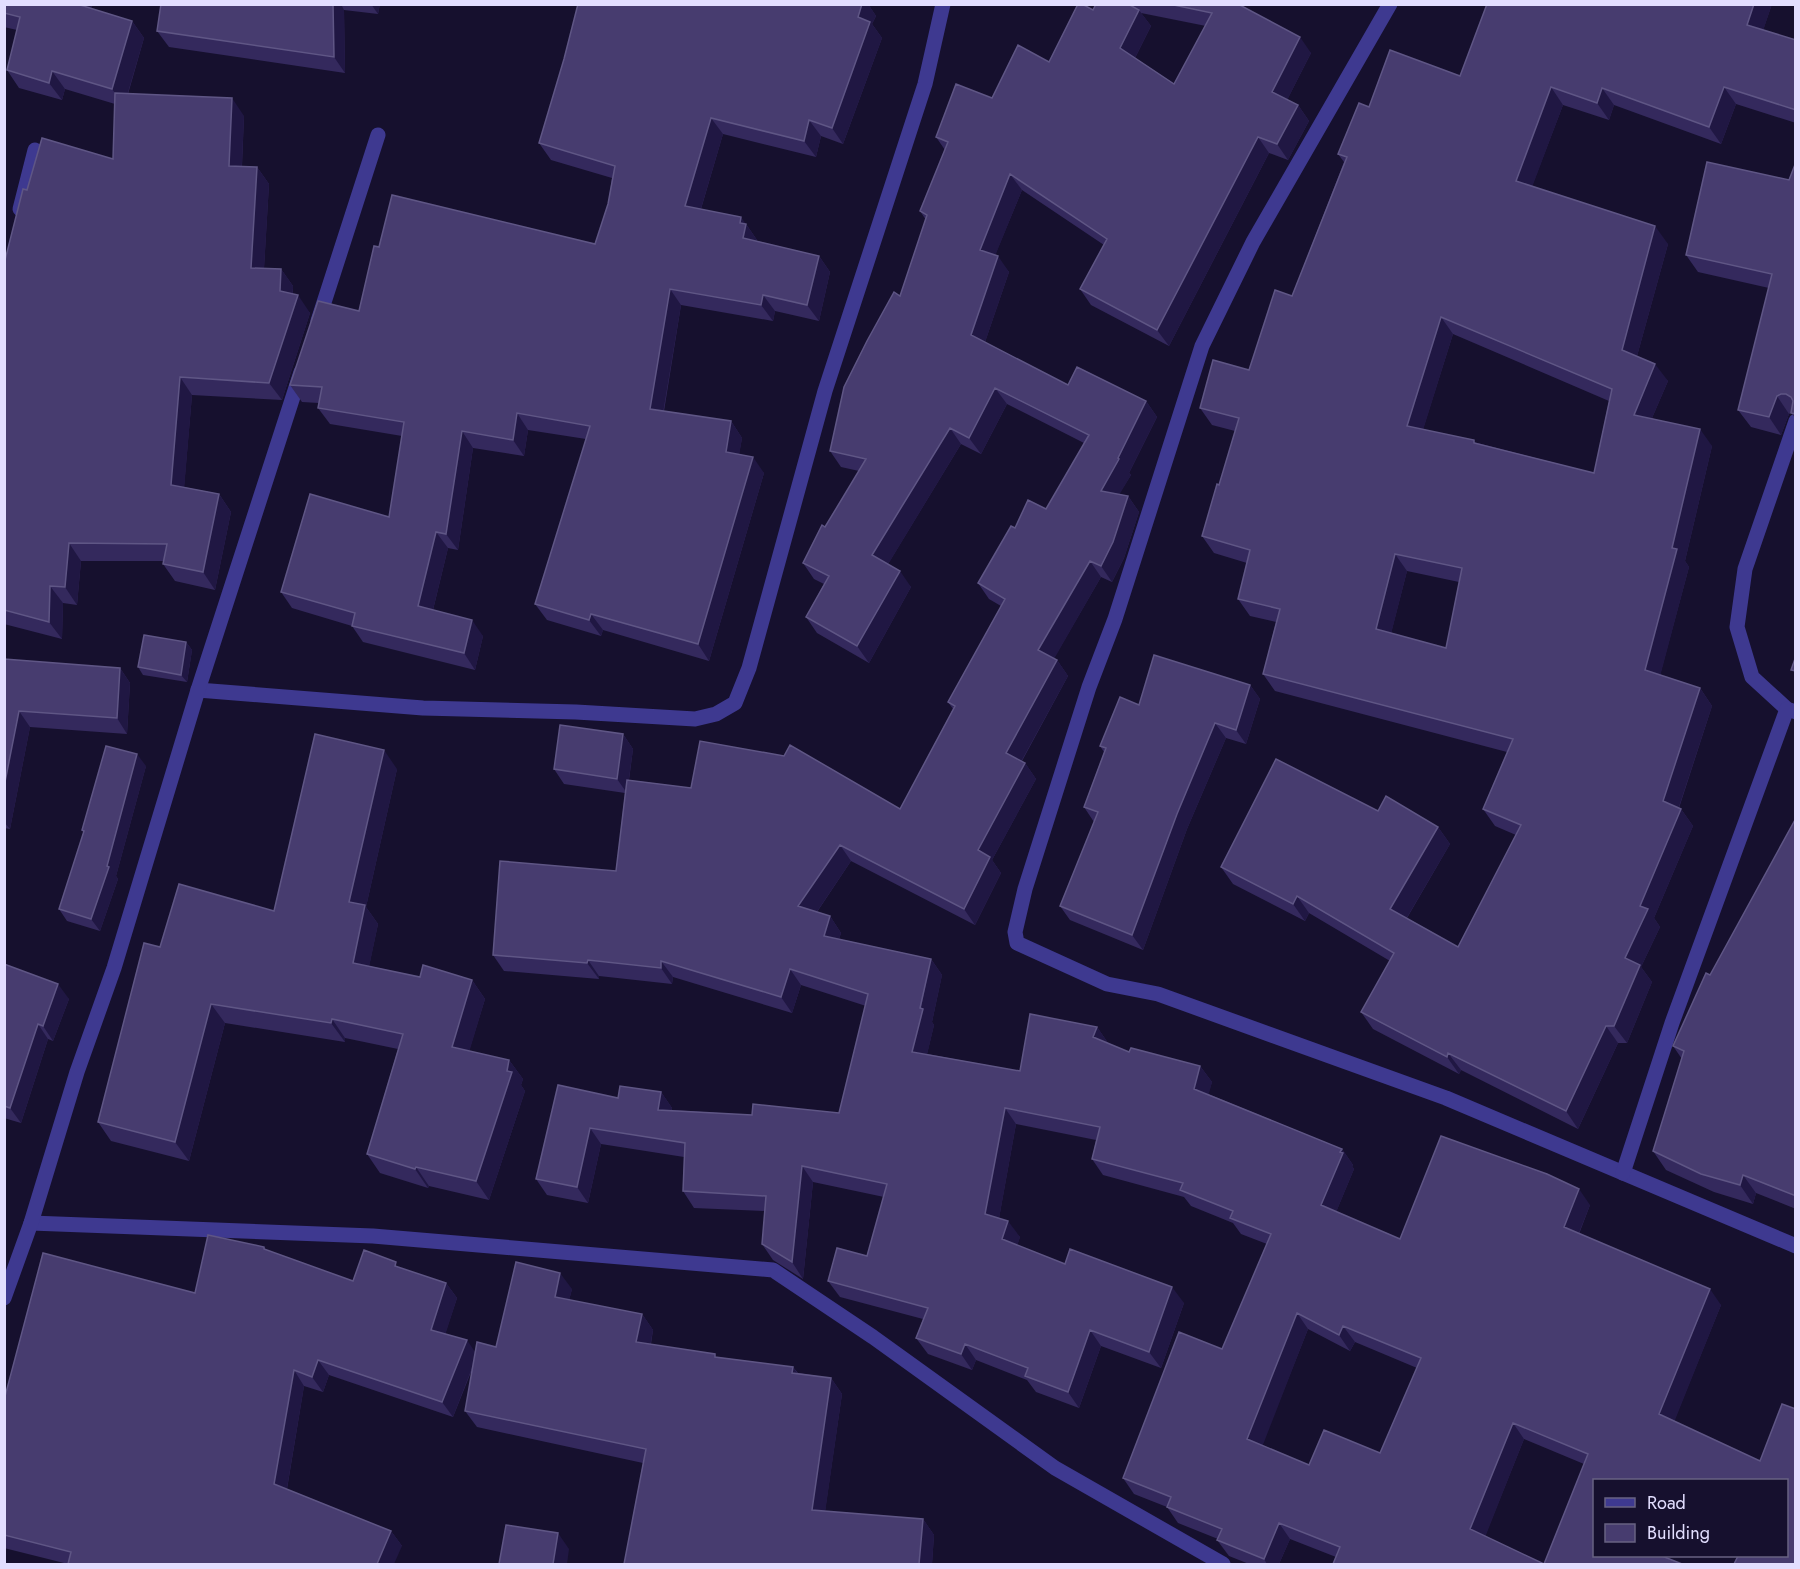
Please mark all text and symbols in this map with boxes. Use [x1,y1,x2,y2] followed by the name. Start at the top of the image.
[1593,1479,1788,1557] legend
[1647,1490,1686,1516] text: Road
[1647,1520,1710,1546] text: Building

